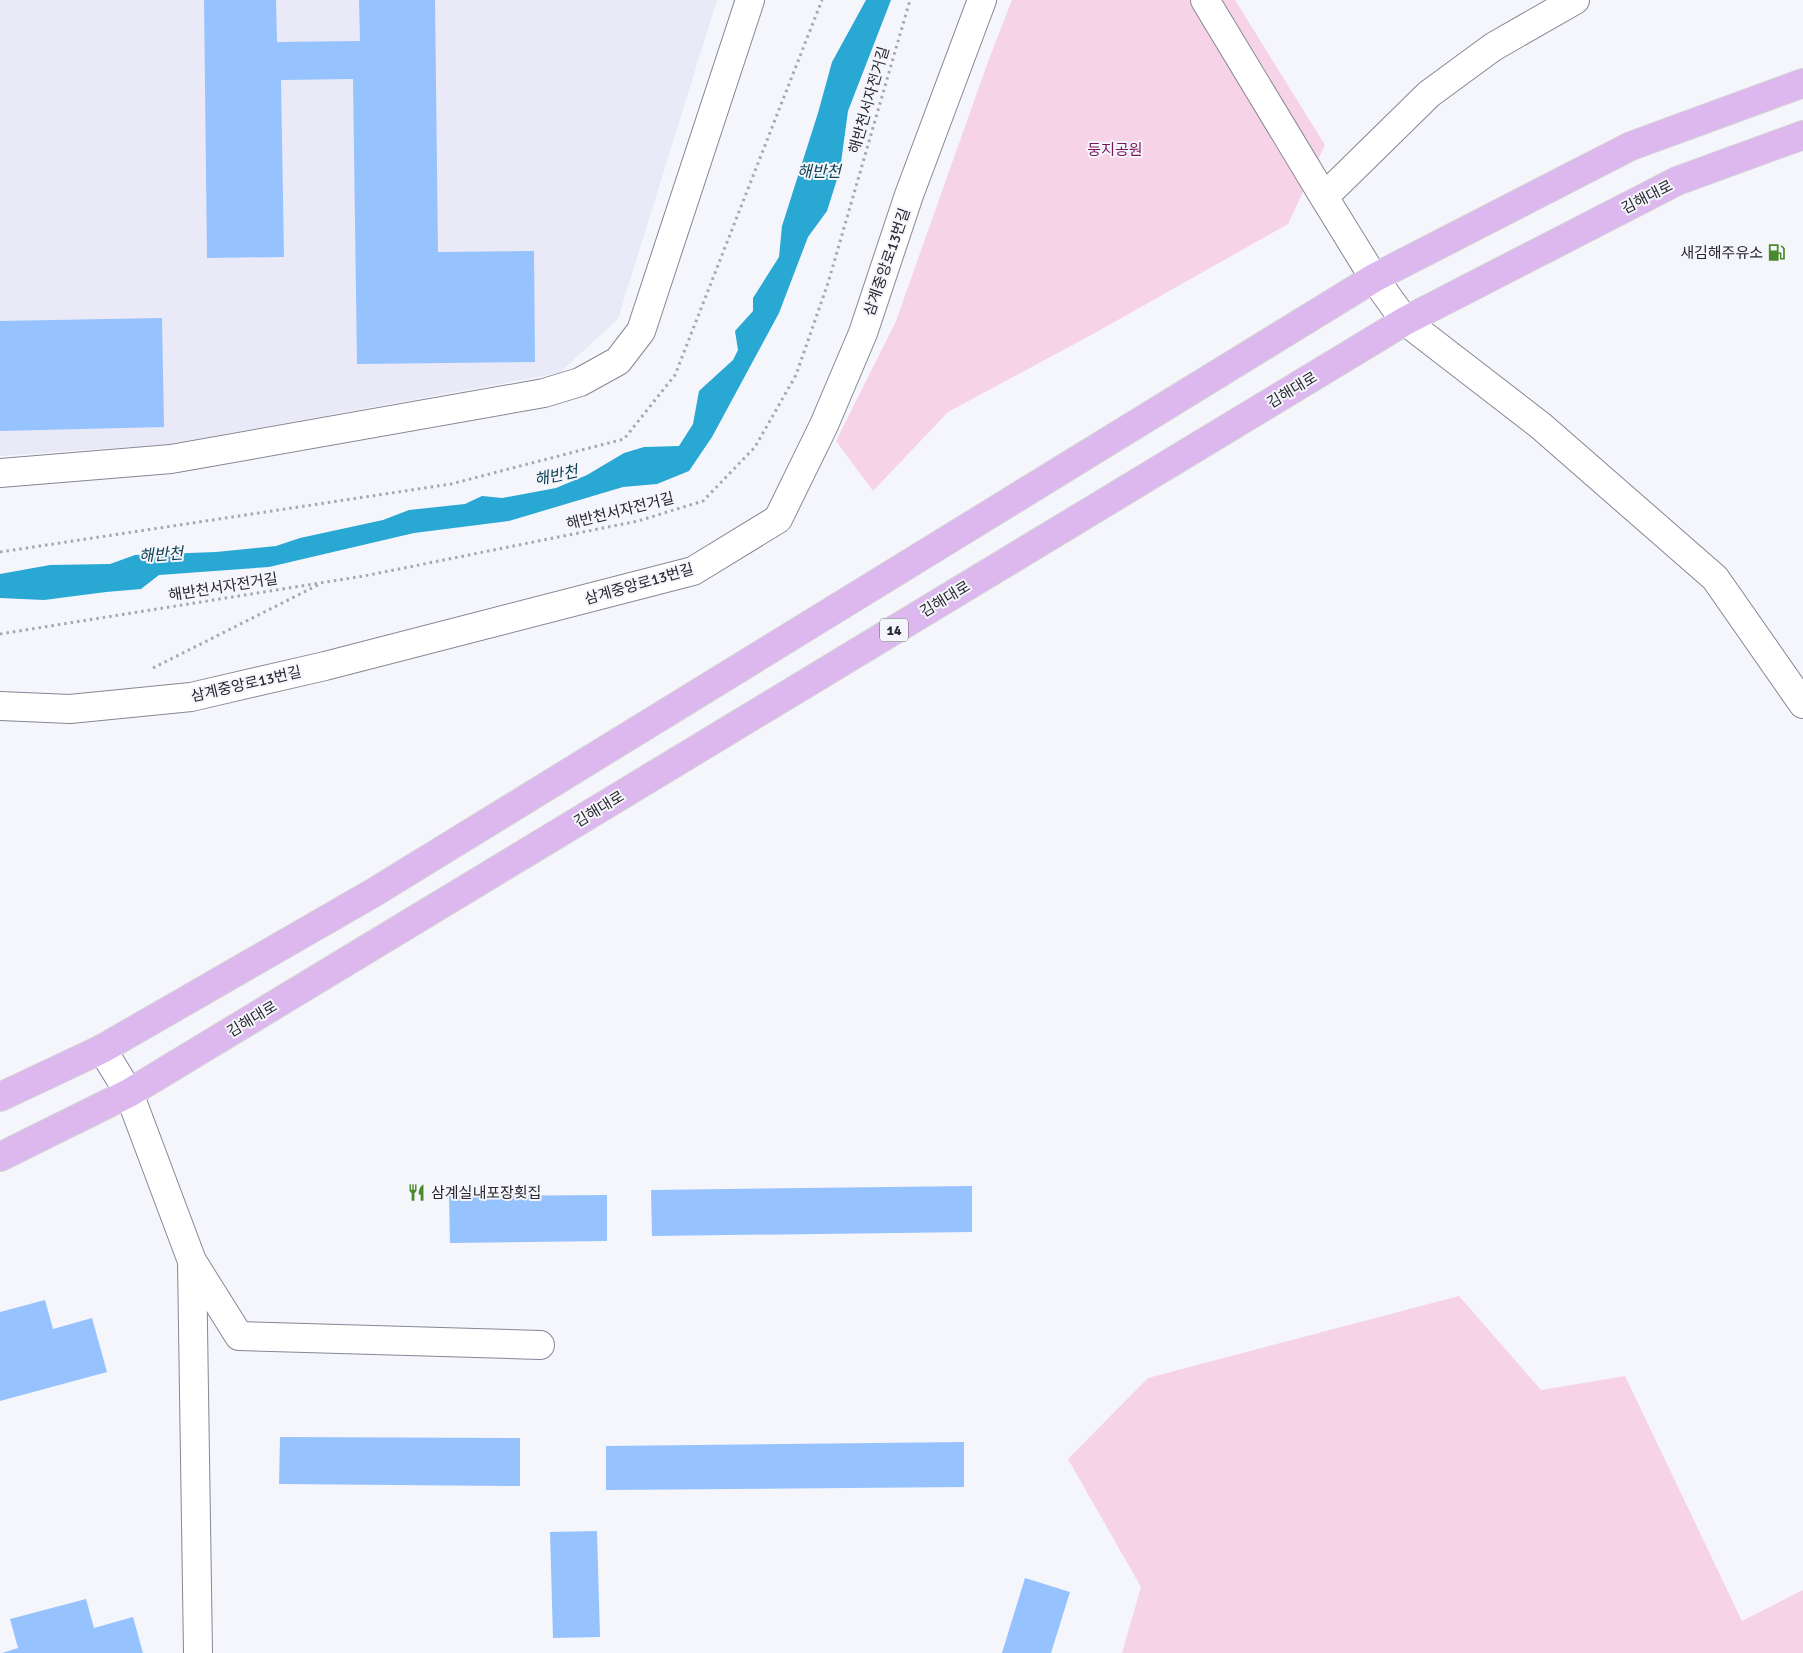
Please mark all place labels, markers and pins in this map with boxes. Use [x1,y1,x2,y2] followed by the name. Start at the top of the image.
[1767,243,1787,263] fuel station icon: 새김해주유소
[1680,244,1763,262] place label: 새김해주유소
[407,1183,427,1203] restaurant icon: 삼계실내포장횟집
[431,1184,541,1202] place label: 삼계실내포장횟집

